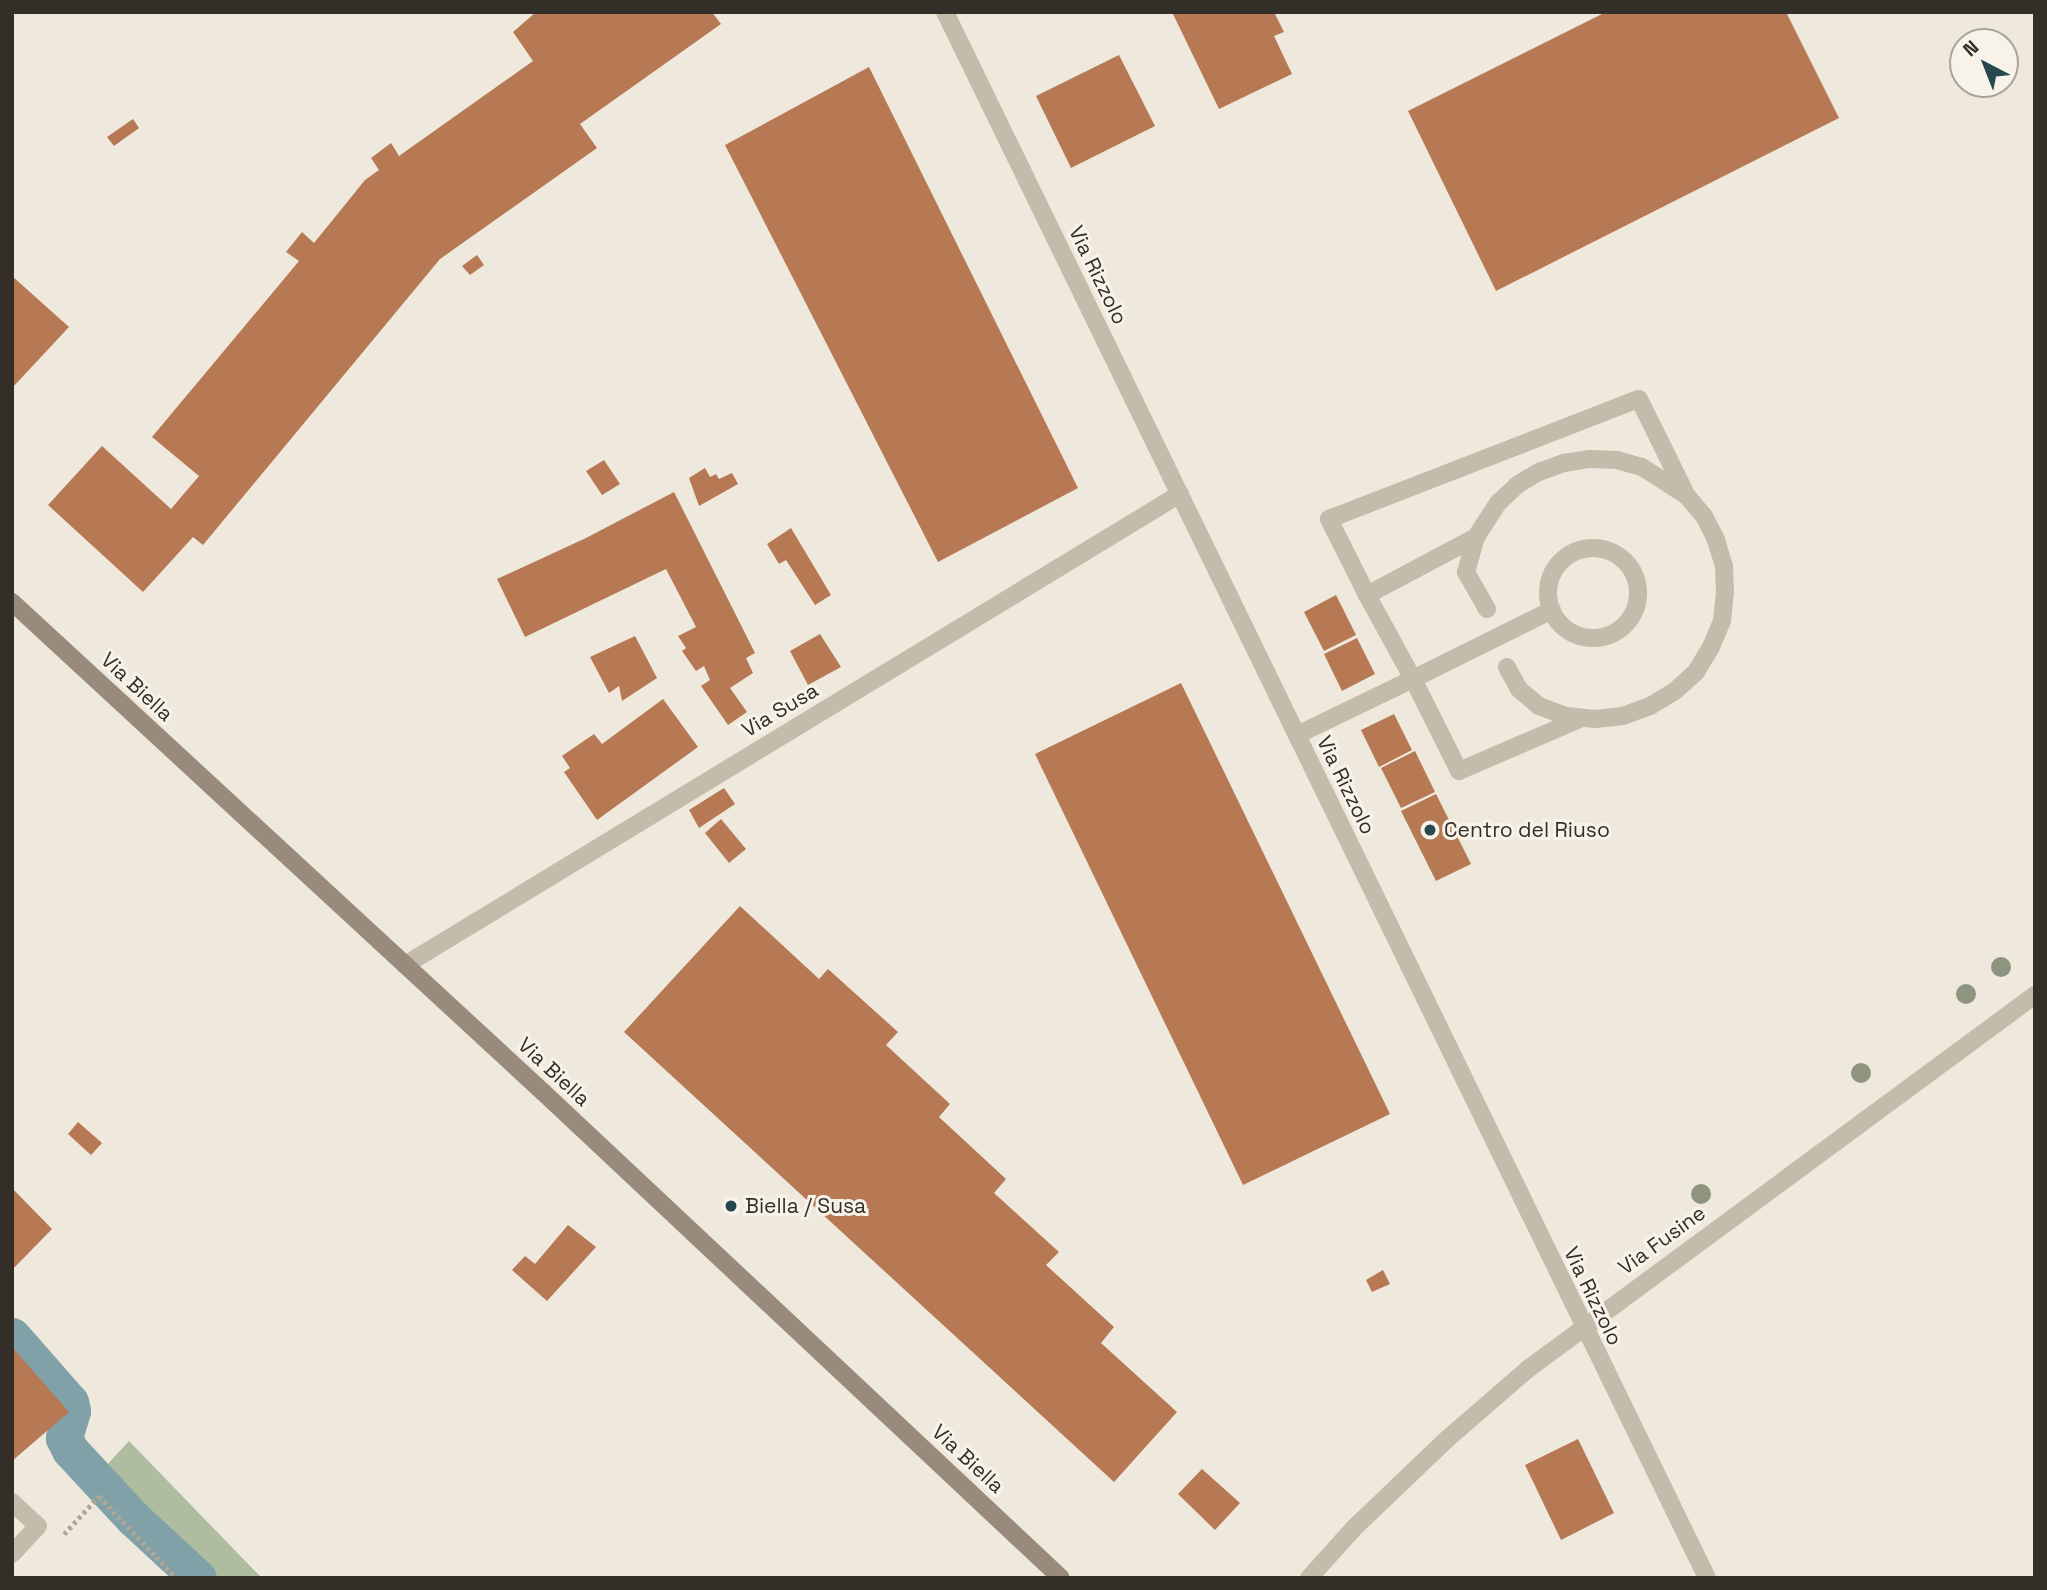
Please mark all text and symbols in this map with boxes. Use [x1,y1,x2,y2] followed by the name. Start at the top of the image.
[1949,28,2019,98] north arrow
[1958,35,1984,62] text: N
[1063,222,1133,328] street label: Via Rizzolo
[96,647,178,727] street label: Via Biella
[737,677,823,743] street label: Via Susa
[1311,732,1381,838] street label: Via Rizzolo
[1444,817,1610,843] place label: Centro del Riuso
[1422,822,1438,838] marker: Centro del Riuso
[513,1032,595,1112] street label: Via Biella
[745,1193,866,1219] place label: Biella / Susa
[723,1198,739,1214] marker: Biella / Susa
[1614,1200,1710,1280] street label: Via Fusine
[1558,1243,1628,1349] street label: Via Rizzolo
[927,1419,1009,1499] street label: Via Biella

